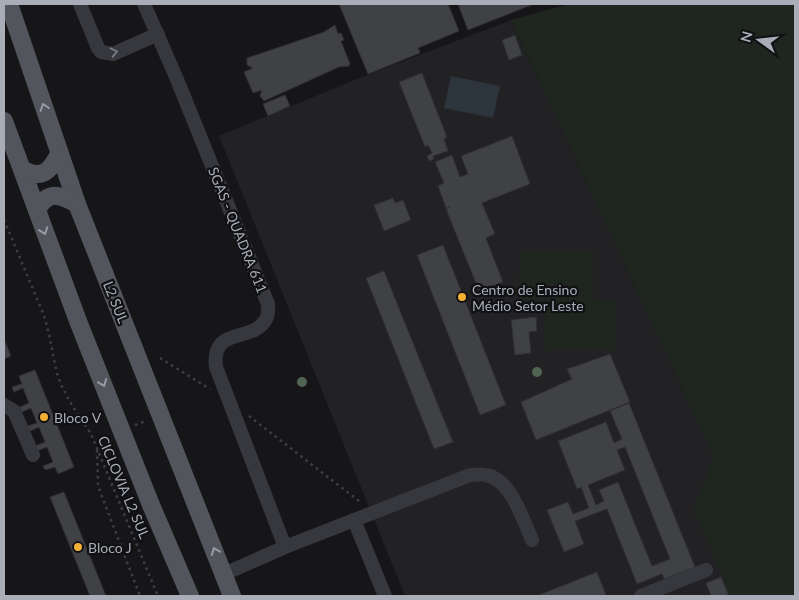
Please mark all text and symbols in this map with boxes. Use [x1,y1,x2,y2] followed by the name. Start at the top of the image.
[734,15,784,65] north arrow
[736,29,756,44] text: N
[109,47,118,58] one-way arrow
[39,104,49,112] one-way arrow
[205,165,271,295] street label: SGAS - QUADRA 611
[38,226,48,235] one-way arrow
[100,278,132,326] street label: L2 SUL
[472,281,584,314] place label: Centro de Ensino Médio Setor Leste
[456,291,468,303] marker: Centro de Ensino Médio Setor Leste
[96,378,107,387] one-way arrow
[54,409,102,426] place label: Bloco V
[38,411,50,423] marker: Bloco V
[95,433,153,541] street label: CICLOVIA L2 SUL
[88,539,132,556] place label: Bloco J
[72,541,84,553] marker: Bloco J
[210,547,221,556] one-way arrow

